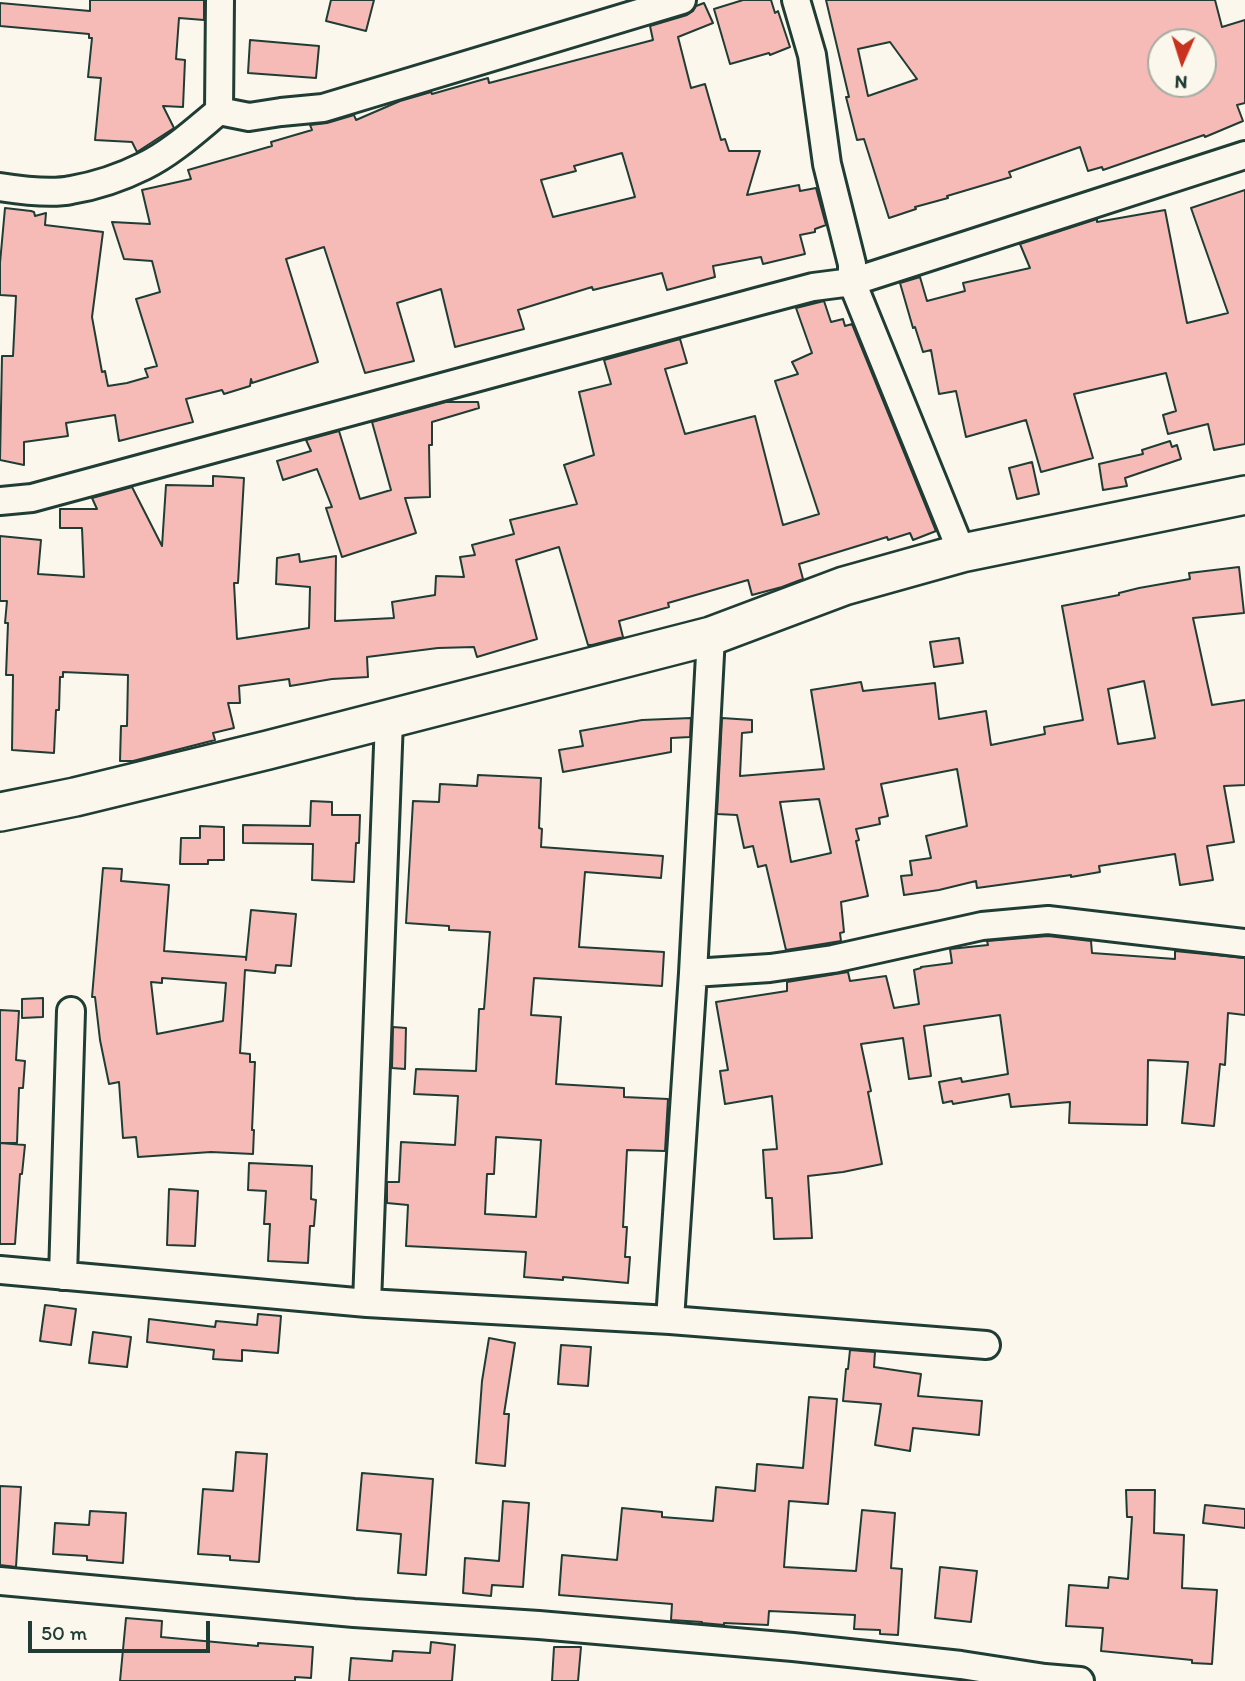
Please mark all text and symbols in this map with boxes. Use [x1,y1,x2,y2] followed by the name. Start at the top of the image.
[1147,28,1217,98] north arrow
[1174,71,1188,94] text: N
[32,1608,214,1652] scale bar
[41,1620,87,1645] text: 50 m

